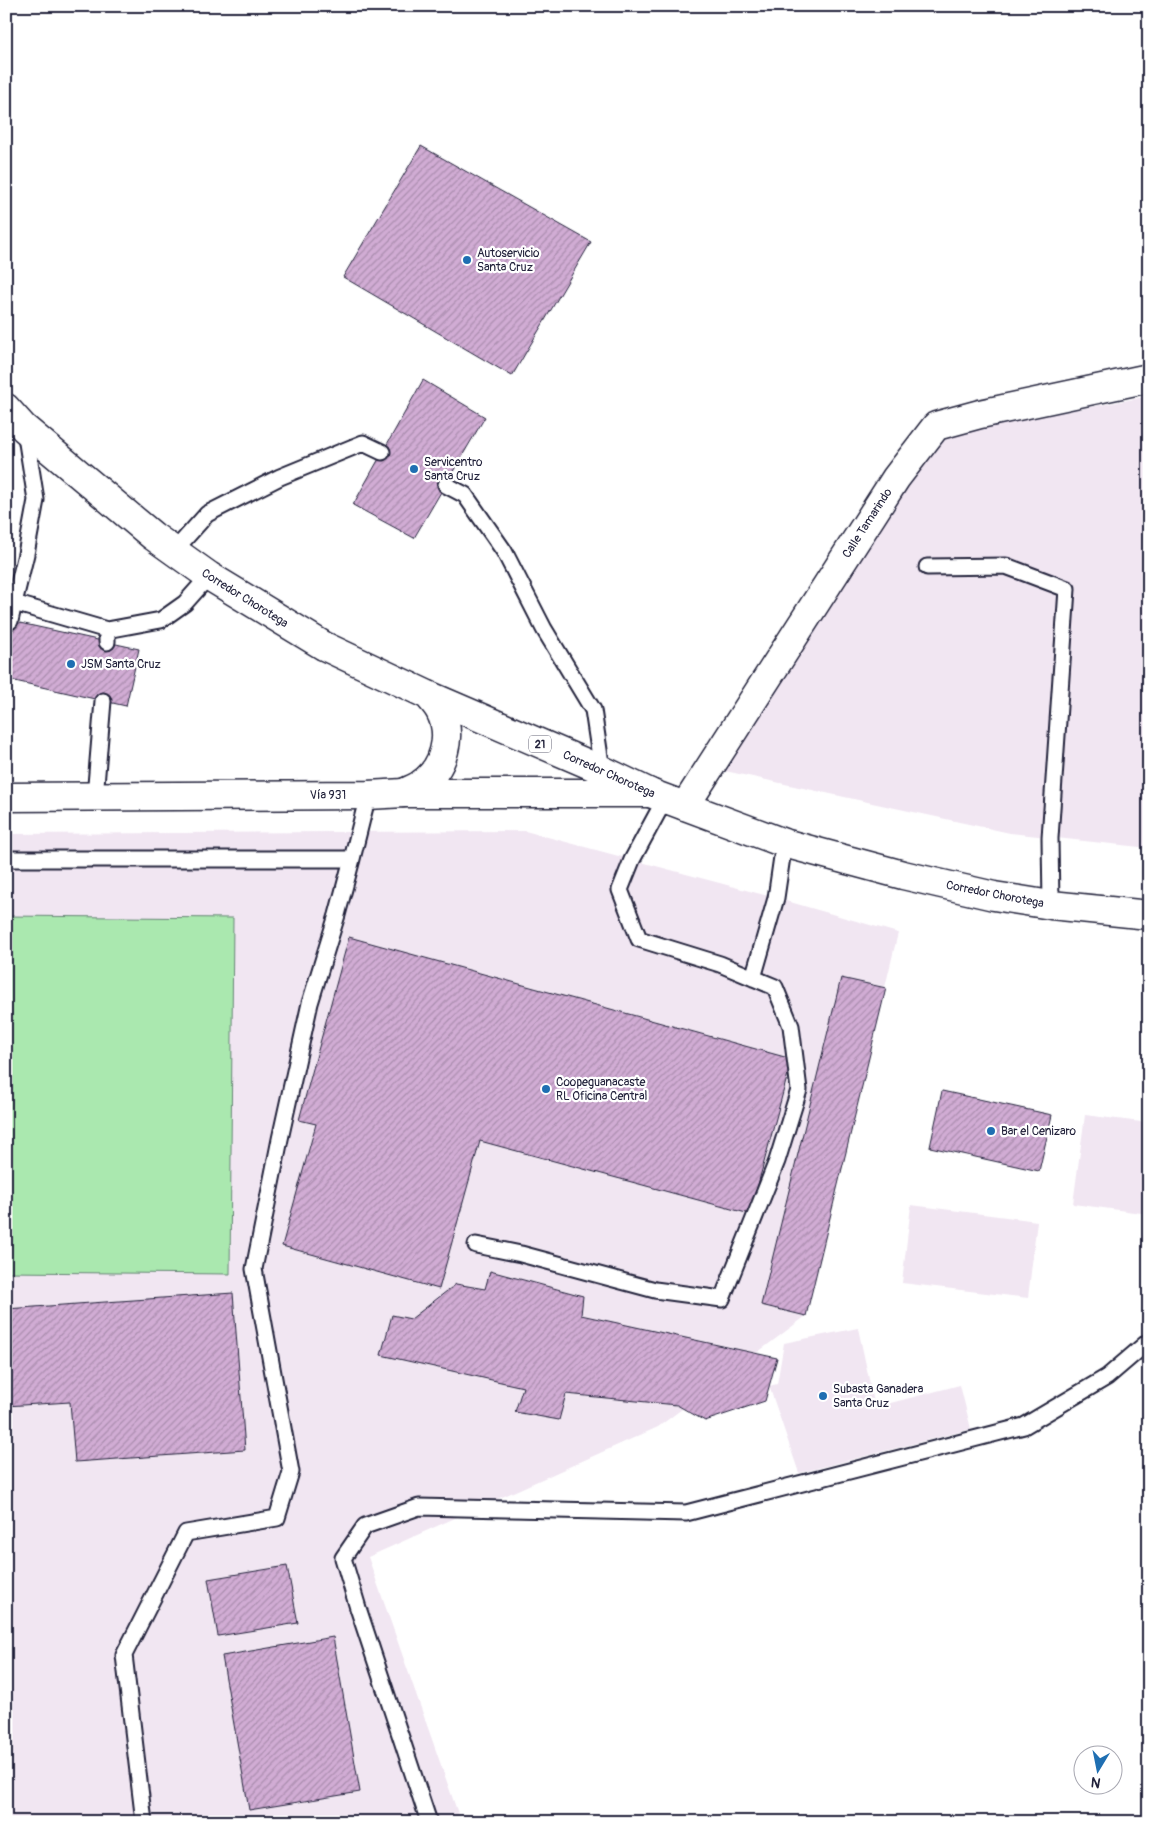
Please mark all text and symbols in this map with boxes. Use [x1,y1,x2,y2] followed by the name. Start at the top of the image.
[477,246,540,275] place label: Autoservicio Santa Cruz
[461,254,473,266] marker: Autoservicio Santa Cruz
[424,455,483,484] place label: Servicentro Santa Cruz
[408,463,420,475] marker: Servicentro Santa Cruz
[839,485,896,561] street label: Calle Tamarindo
[199,566,291,631] street label: Corredor Chorotega
[81,657,161,672] place label: JSM Santa Cruz
[65,658,77,670] marker: JSM Santa Cruz
[529,736,551,752] road number: 21
[560,747,658,802] street label: Corredor Chorotega
[310,788,346,803] street label: Vía 931
[945,878,1046,911] street label: Corredor Chorotega
[556,1075,647,1104] place label: Coopeguanacaste RL Oficina Central
[540,1083,552,1095] marker: Coopeguanacaste RL Oficina Central
[1001,1124,1077,1139] place label: Bar el Cenizaro
[985,1125,997,1137] marker: Bar el Cenizaro
[833,1382,924,1411] place label: Subasta Ganadera Santa Cruz
[817,1390,829,1402] marker: Subasta Ganadera Santa Cruz
[1072,1746,1122,1796] north arrow
[1090,1773,1102,1792] text: N

